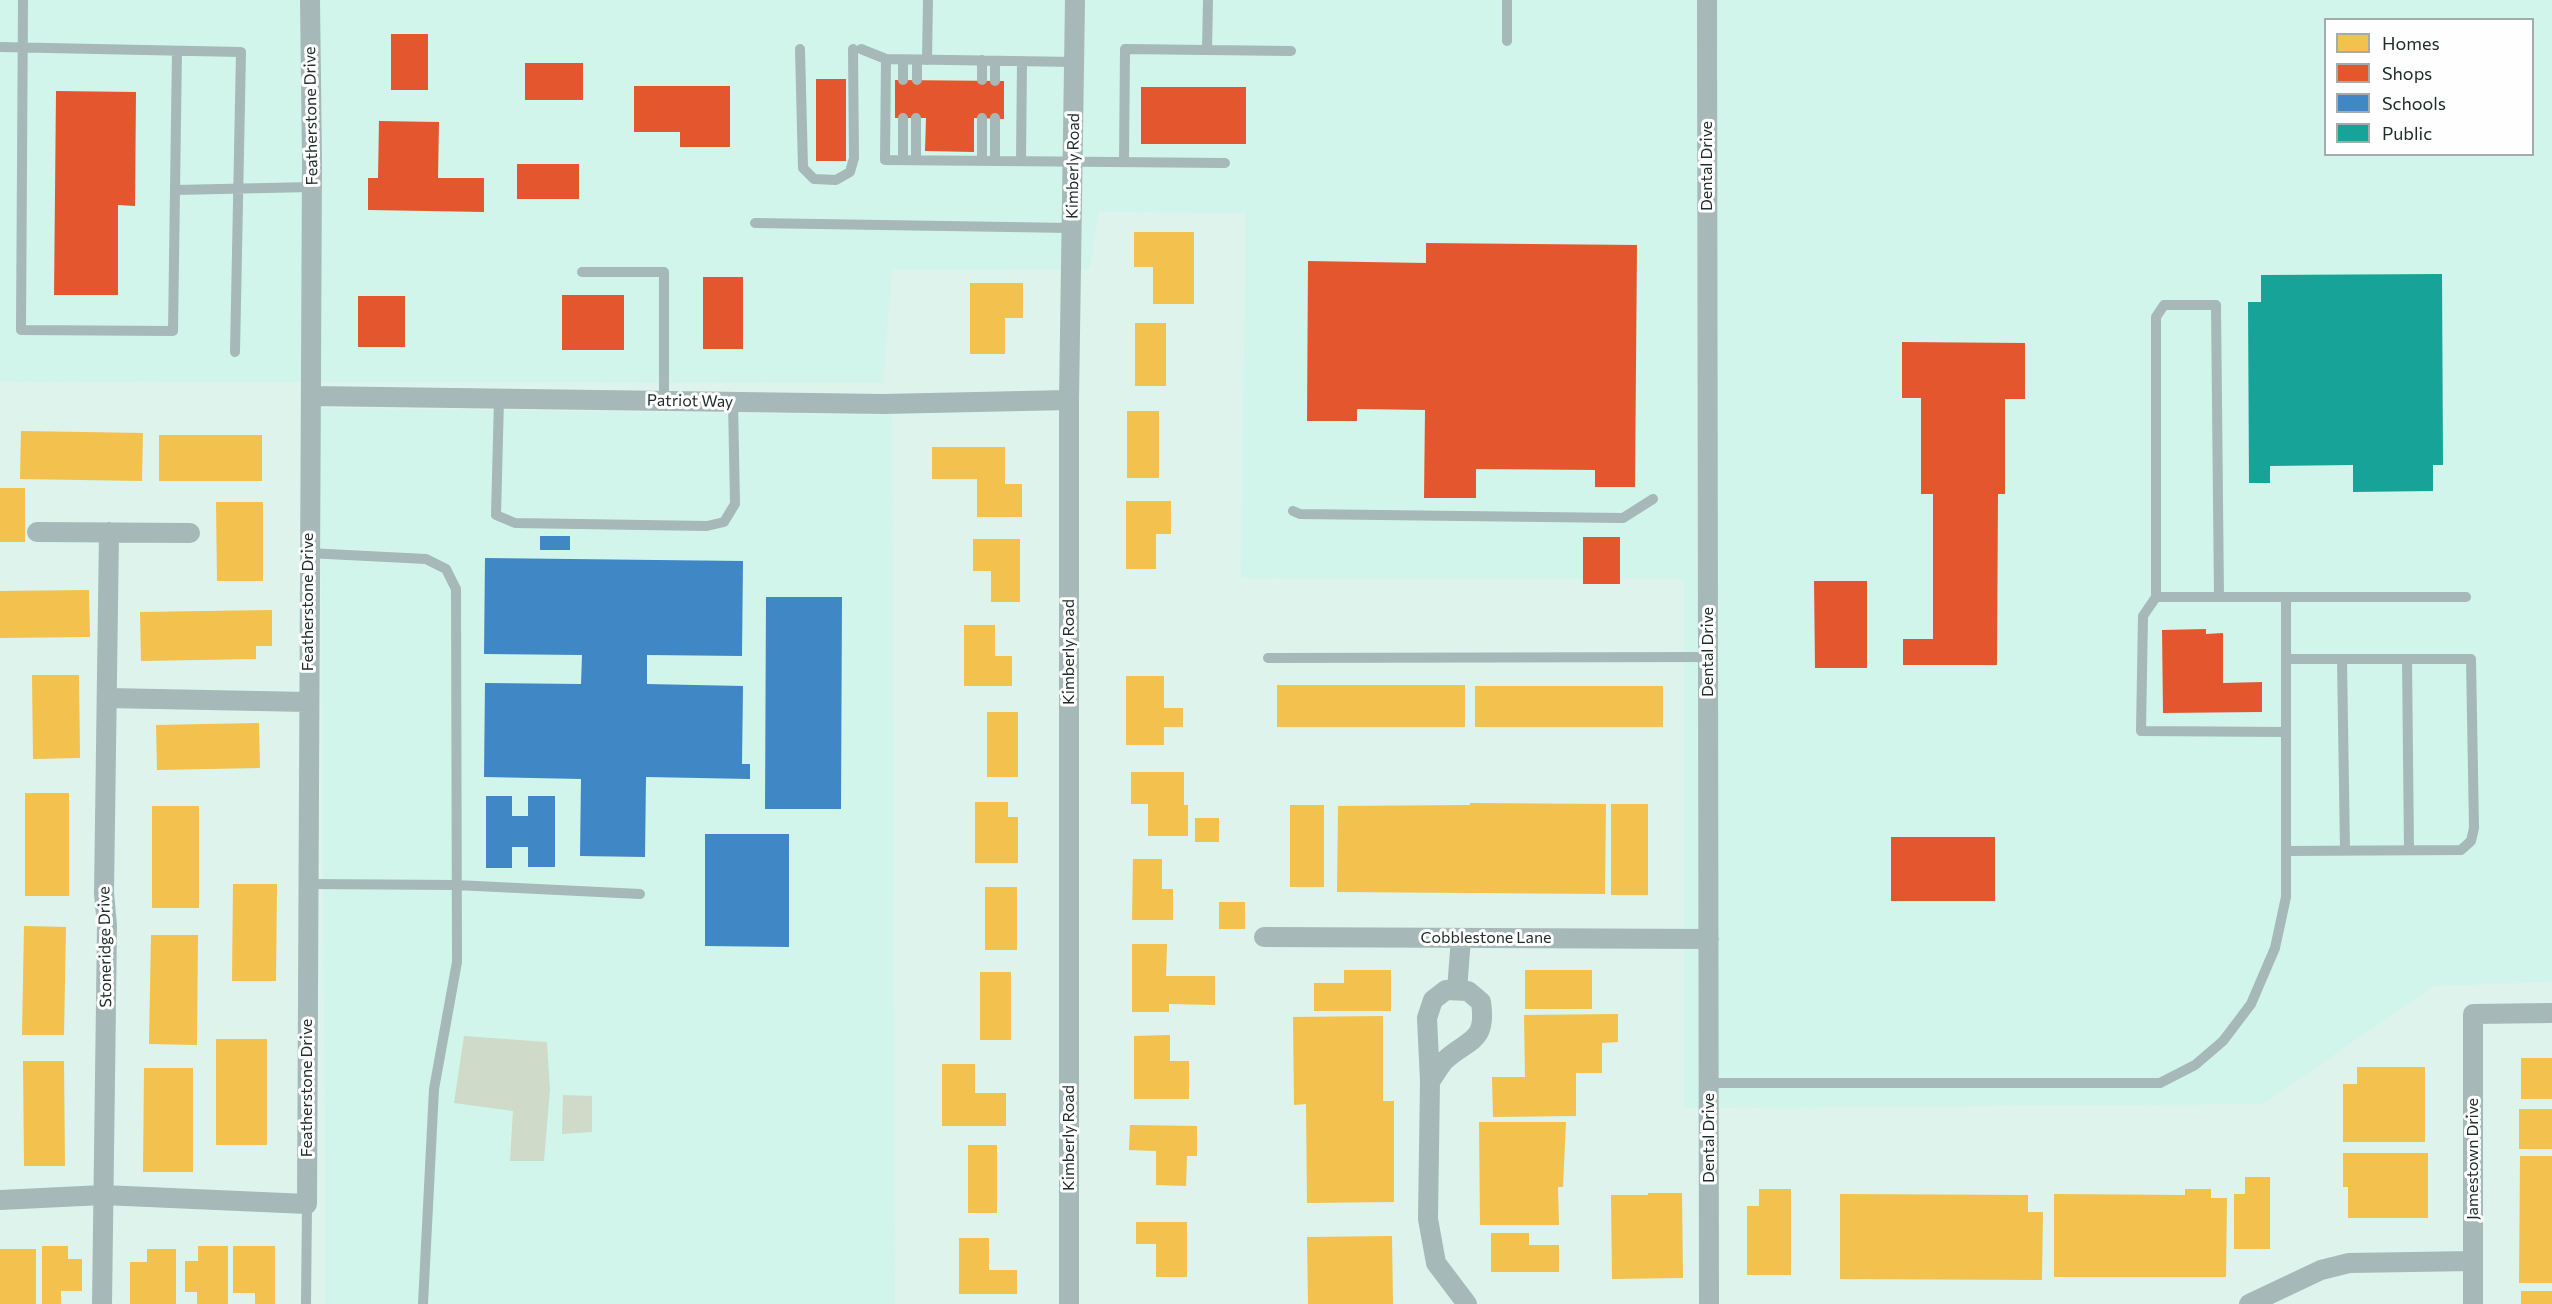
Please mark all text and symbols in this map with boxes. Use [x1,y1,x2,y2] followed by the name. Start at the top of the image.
[2324,18,2534,156] legend
[2382,32,2440,54] text: Homes
[300,47,322,185] street label: Featherstone Drive
[2382,62,2432,84] text: Shops
[2382,92,2446,114] text: Schools
[1062,113,1084,219] street label: Kimberly Road
[1697,121,1717,211] street label: Dental Drive
[2382,122,2432,144] text: Public
[647,391,733,411] street label: Patriot Way
[298,533,318,671] street label: Featherstone Drive
[1059,599,1079,705] street label: Kimberly Road
[1698,607,1718,697] street label: Dental Drive
[94,886,116,1008] street label: Stoneridge Drive
[1421,928,1551,948] street label: Cobblestone Lane
[297,1019,317,1157] street label: Featherstone Drive
[1059,1085,1079,1191] street label: Kimberly Road
[1699,1093,1719,1183] street label: Dental Drive
[2463,1098,2483,1220] street label: Jamestown Drive

